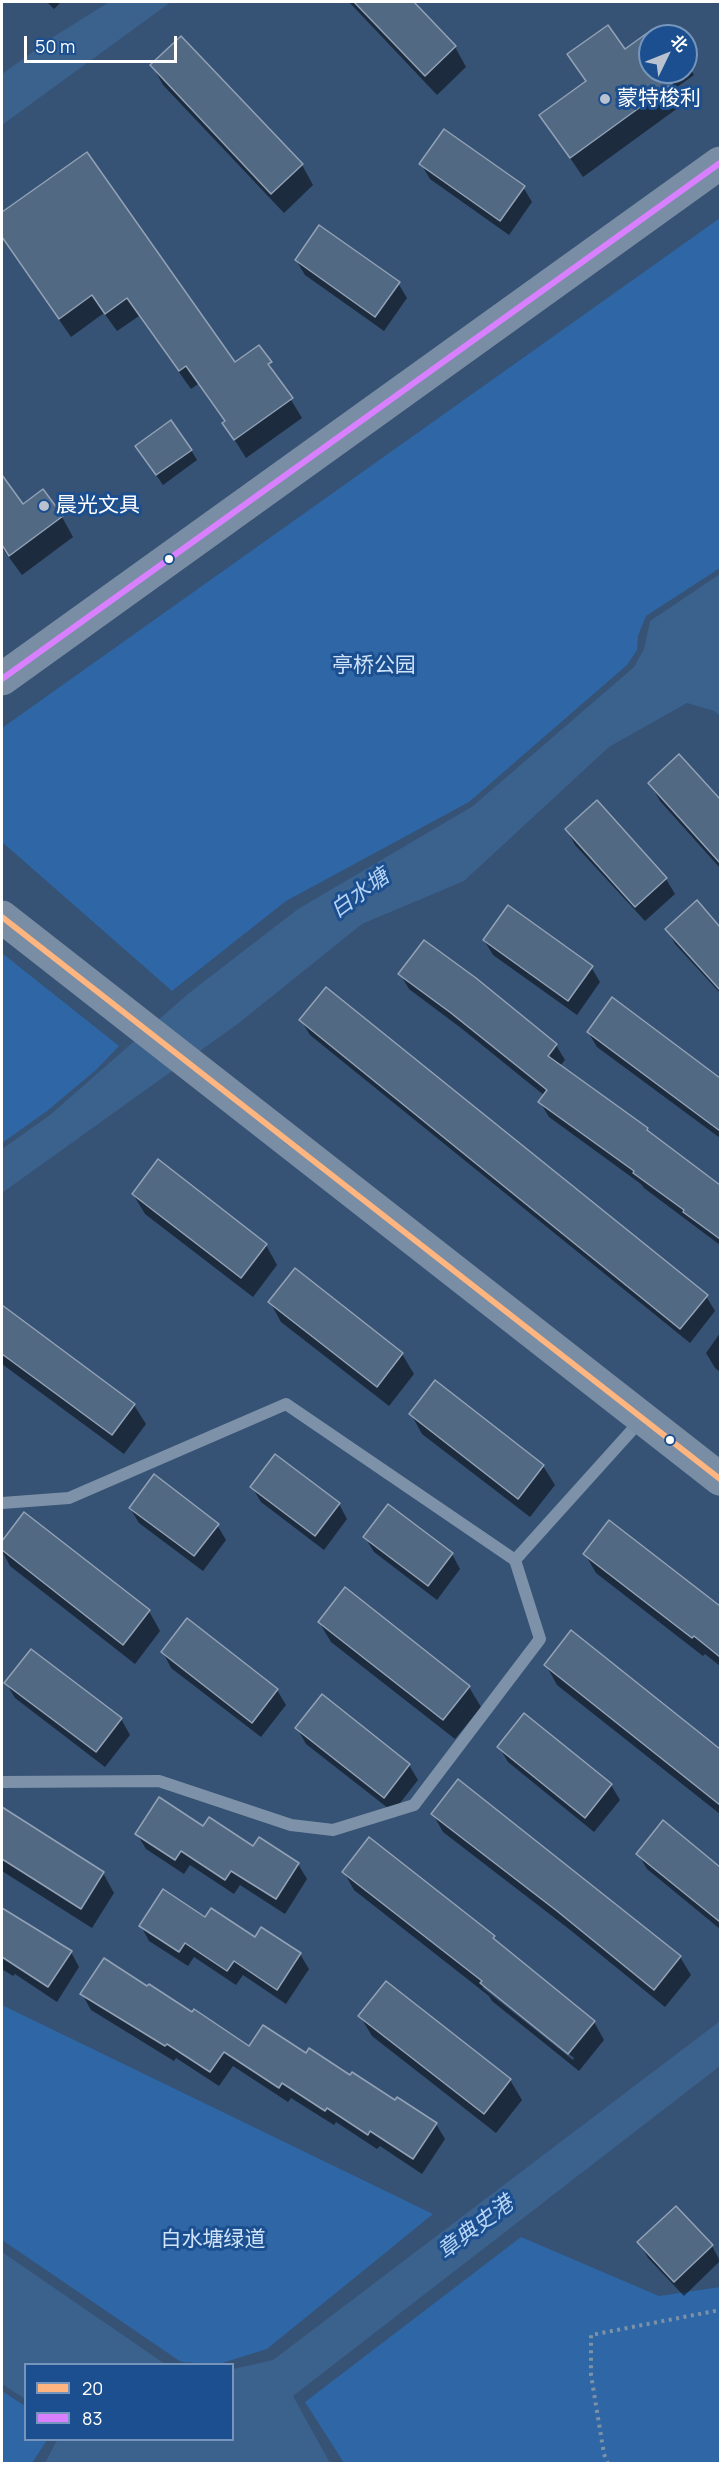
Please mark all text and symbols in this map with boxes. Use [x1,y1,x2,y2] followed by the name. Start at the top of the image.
[27,24,180,62] scale bar
[638,24,698,84] north arrow
[666,30,693,56] text: 北
[35,34,75,58] text: 50 m
[617,86,701,112] place label: 蒙特梭利
[598,92,612,106] marker: 蒙特梭利
[56,493,140,519] place label: 晨光文具
[37,499,51,513] marker: 晨光文具
[163,553,175,565] unlabelled marker
[332,653,416,679] park label: 亭桥公园
[326,864,394,924] water label: 白水塘
[664,1434,676,1446] unlabelled marker
[433,2191,519,2265] water label: 章典史港
[161,2227,265,2253] park label: 白水塘绿道
[24,2363,234,2441] legend
[82,2376,103,2400] text: 20
[82,2406,102,2430] text: 83

